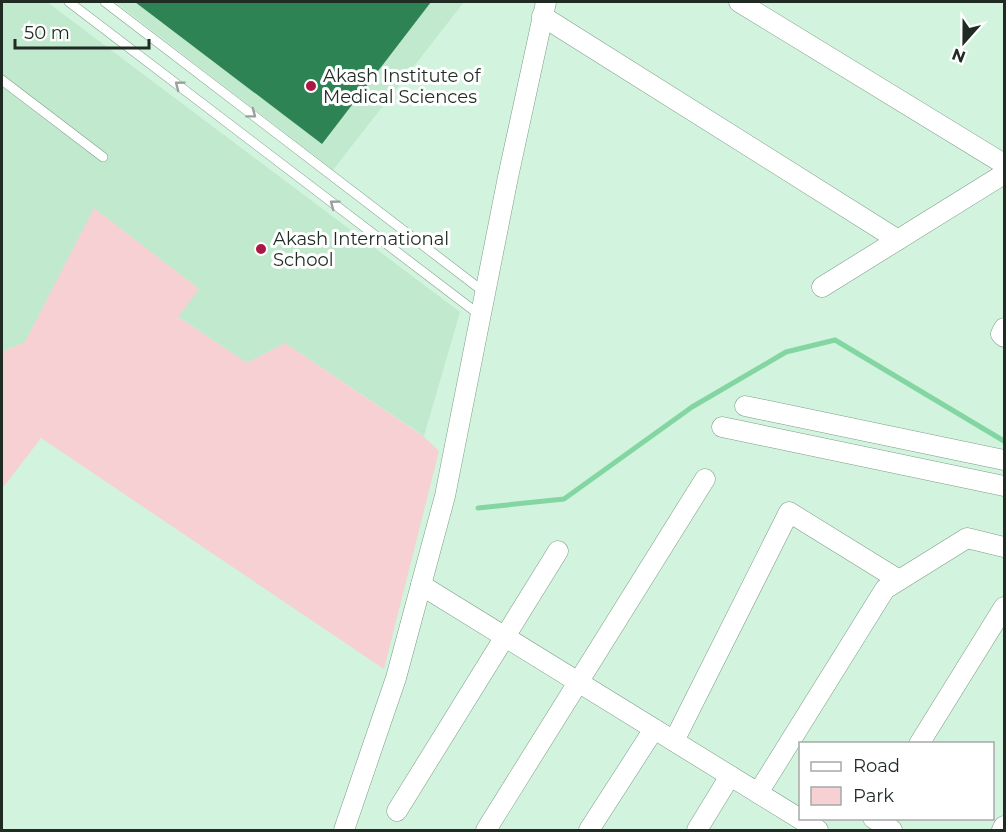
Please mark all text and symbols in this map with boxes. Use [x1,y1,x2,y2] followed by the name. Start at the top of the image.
[15,12,148,50] scale bar
[934,12,994,72] north arrow
[24,22,70,44] text: 50 m
[949,44,968,67] text: N
[323,65,481,108] place label: Akash Institute of Medical Sciences
[304,79,318,93] marker: Akash Institute of Medical Sciences
[175,82,186,93] one-way arrow
[245,106,256,117] one-way arrow
[330,200,341,211] one-way arrow
[273,228,449,271] place label: Akash International School
[254,242,268,256] marker: Akash International School
[799,742,994,820] legend
[853,755,900,777] text: Road
[853,785,894,807] text: Park

